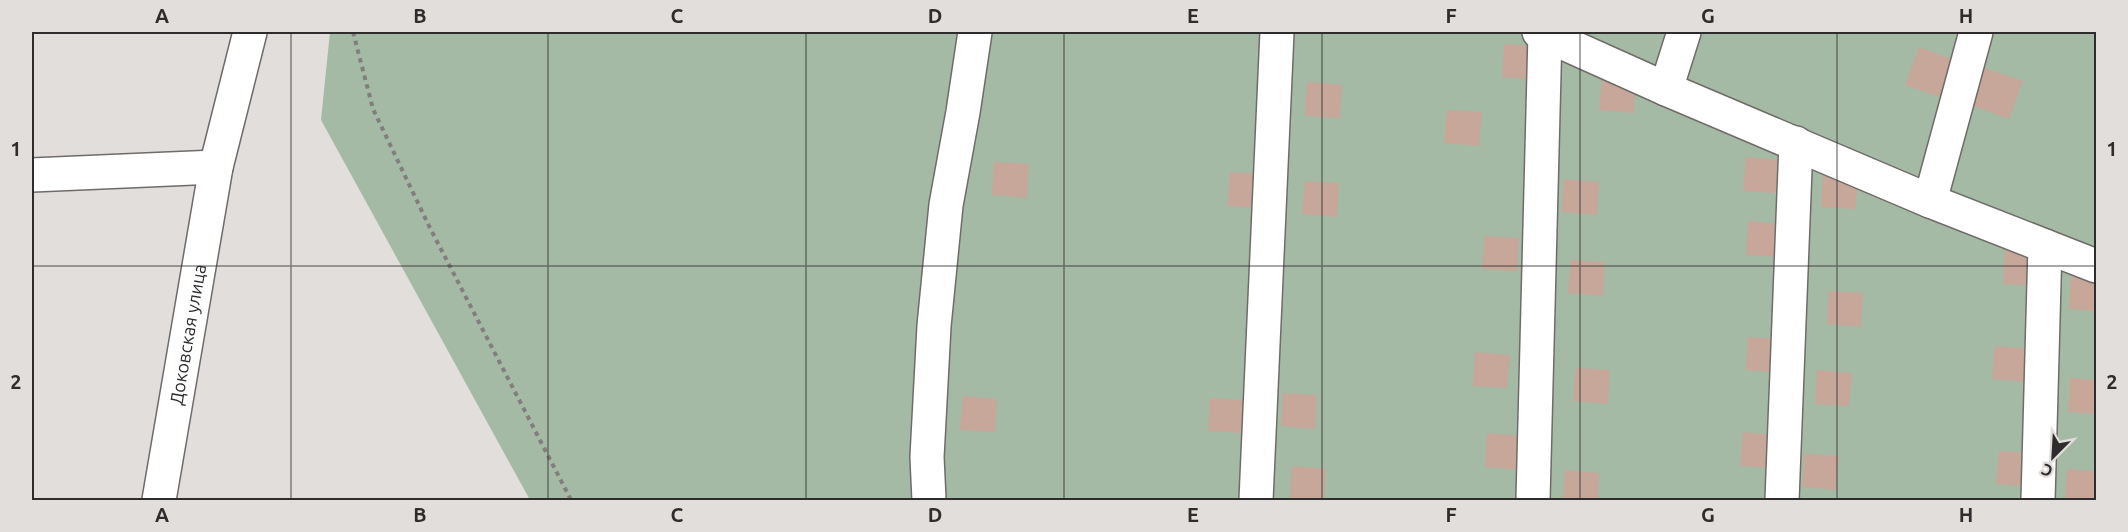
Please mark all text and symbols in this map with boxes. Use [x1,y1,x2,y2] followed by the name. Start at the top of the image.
[155,4,169,27] text: A
[413,4,427,27] text: B
[671,4,684,27] text: C
[928,4,942,27] text: D
[1187,4,1199,27] text: E
[1445,4,1457,27] text: F
[1701,4,1715,27] text: G
[1959,4,1973,27] text: H
[10,137,22,160] text: 1
[2106,137,2118,160] text: 1
[165,263,209,406] street label: Доковская улица
[10,370,22,393] text: 2
[2106,370,2118,393] text: 2
[2023,427,2083,487] north arrow
[2039,460,2055,481] text: С
[155,503,169,526] text: A
[413,503,427,526] text: B
[671,503,684,526] text: C
[928,503,942,526] text: D
[1187,503,1199,526] text: E
[1445,503,1457,526] text: F
[1701,503,1715,526] text: G
[1959,503,1973,526] text: H

